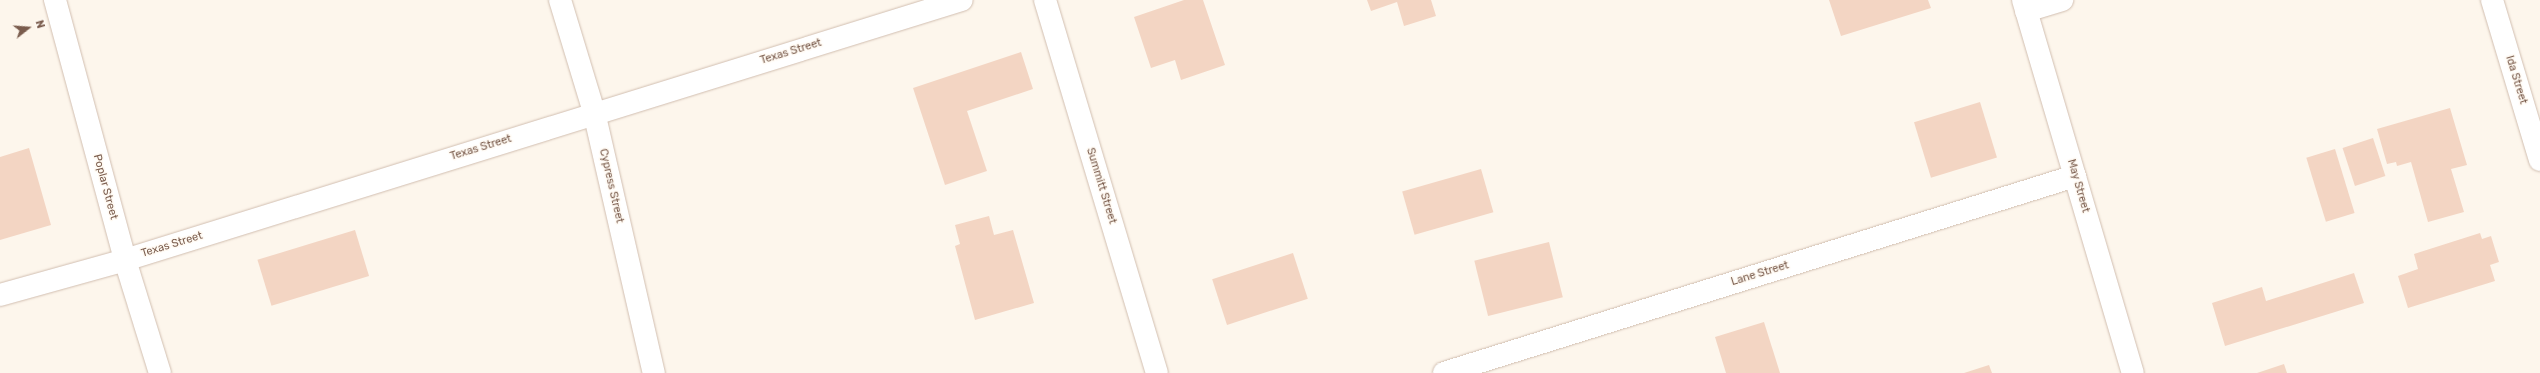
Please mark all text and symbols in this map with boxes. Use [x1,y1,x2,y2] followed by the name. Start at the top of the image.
[8,8,48,48] north arrow
[33,19,47,30] text: N
[759,36,823,68] street label: Texas Street
[2502,54,2530,106] street label: Ida Street
[449,132,513,164] street label: Texas Street
[1083,146,1119,226] street label: Summitt Street
[596,148,626,224] street label: Cypress Street
[90,153,120,221] street label: Poplar Street
[2064,158,2092,214] street label: May Street
[140,229,204,261] street label: Texas Street
[1730,259,1790,289] street label: Lane Street

